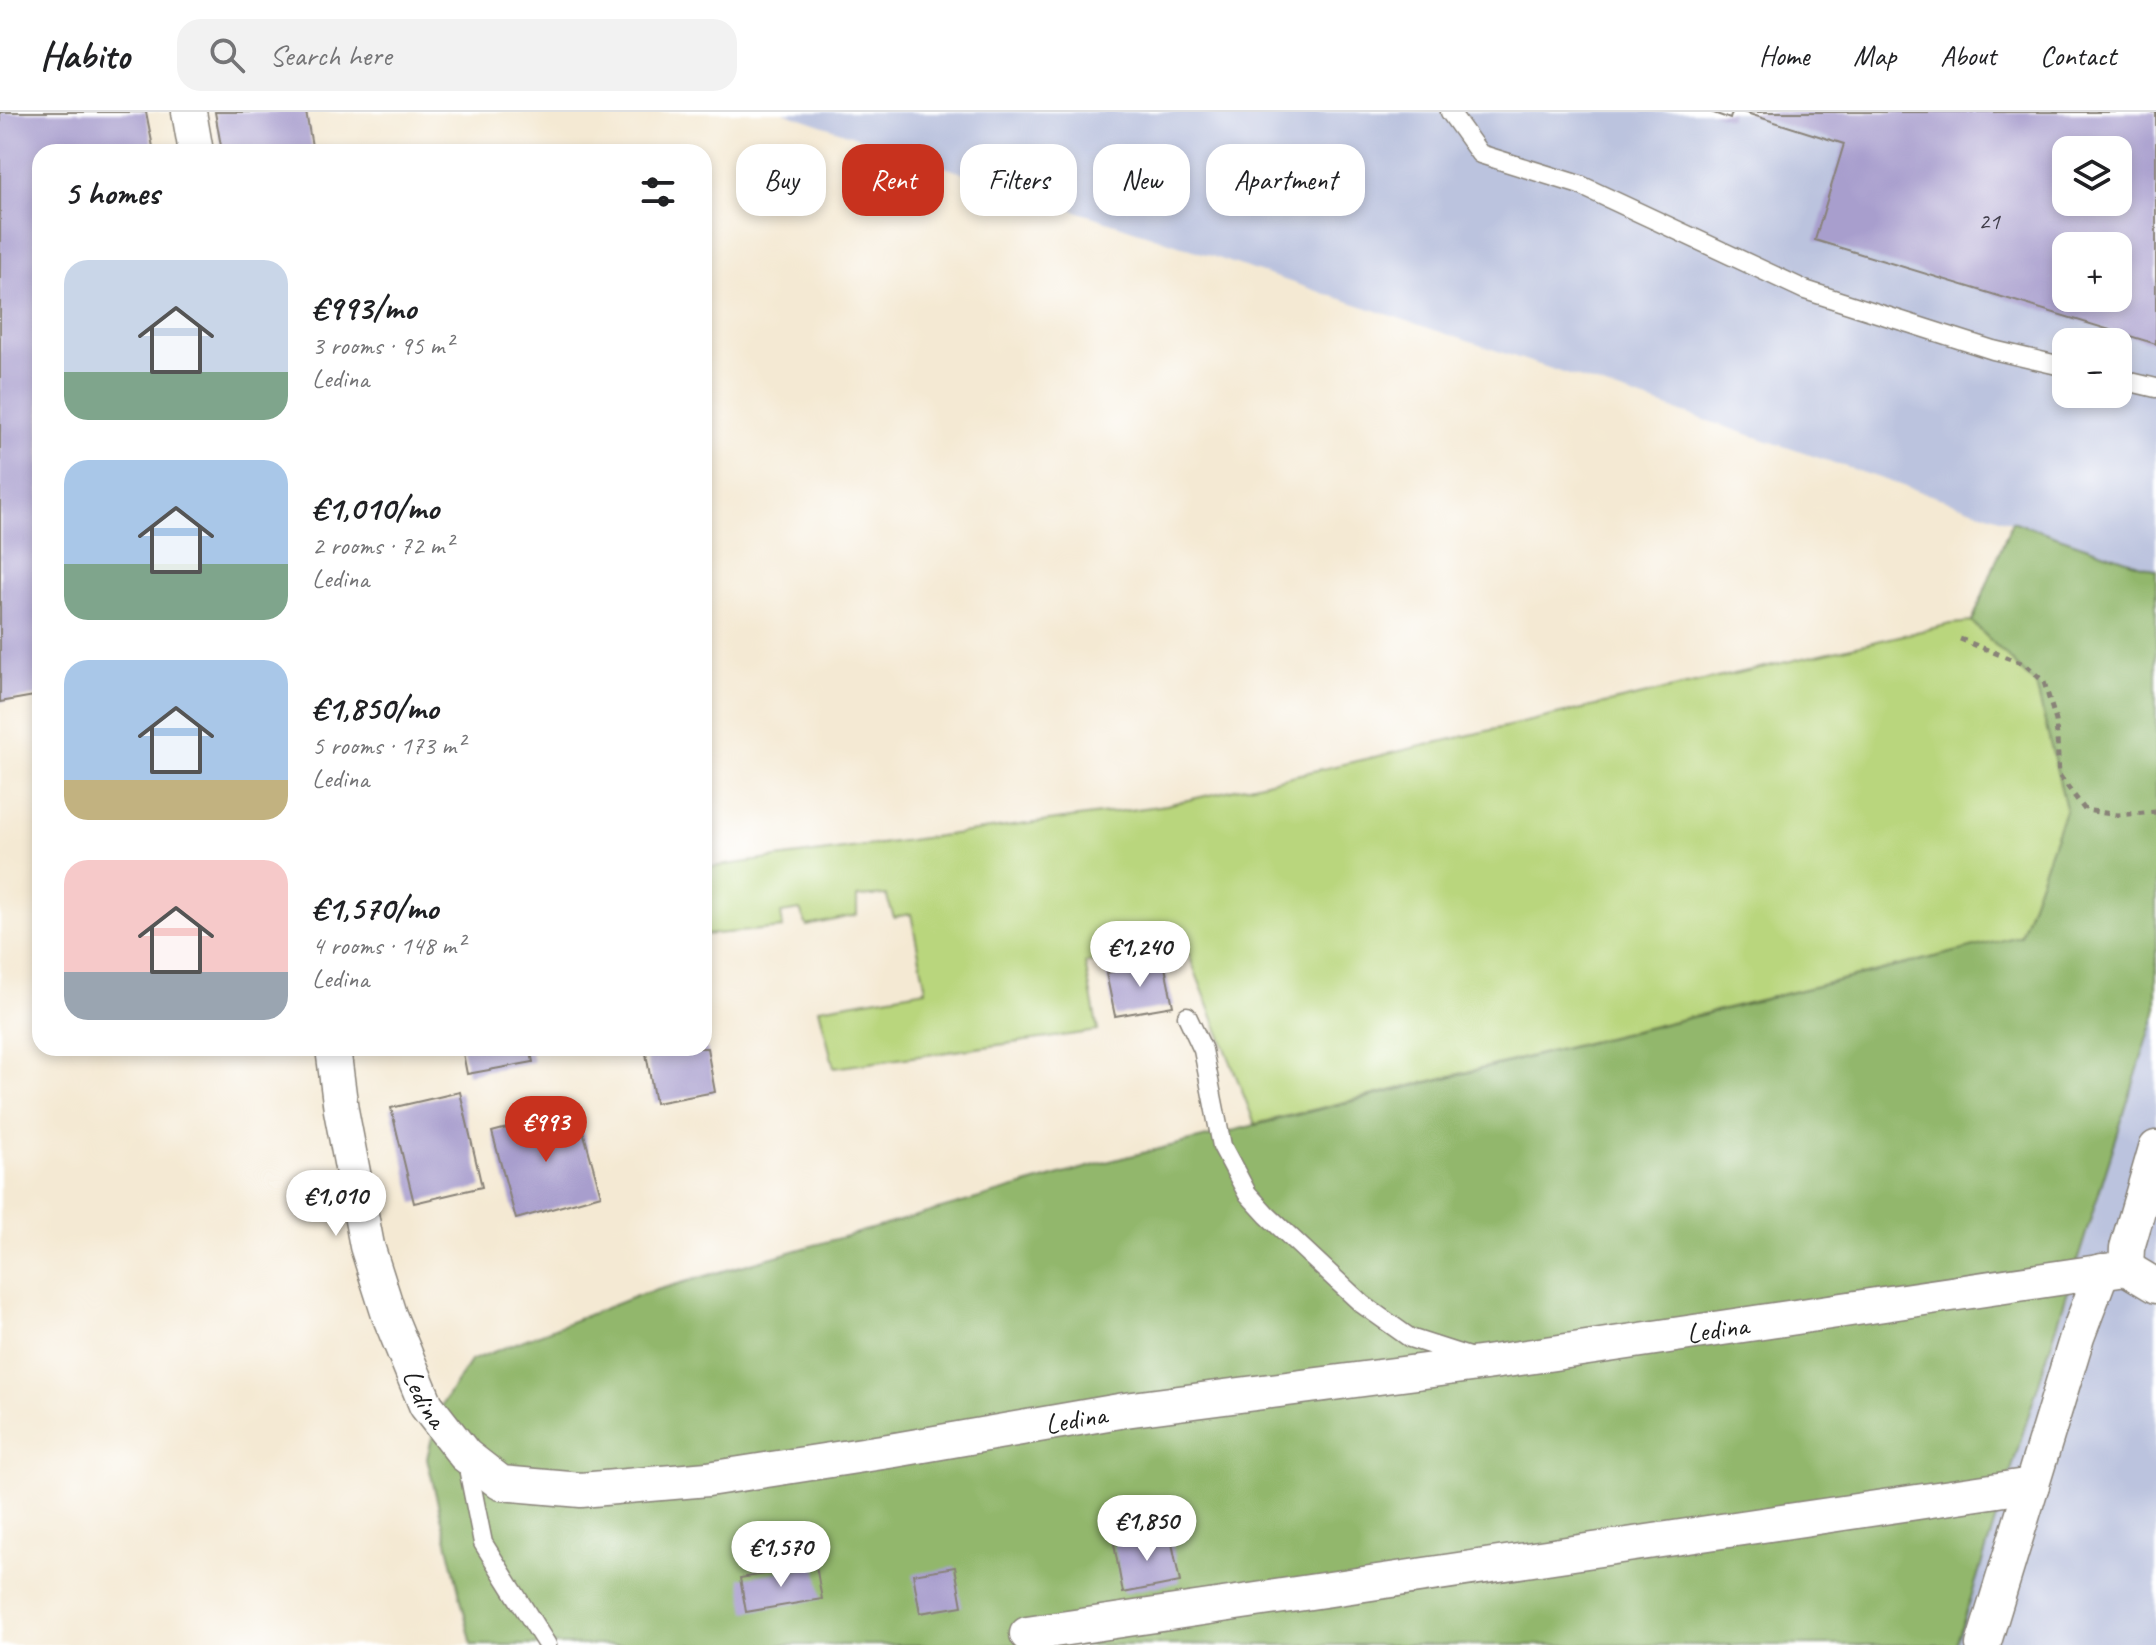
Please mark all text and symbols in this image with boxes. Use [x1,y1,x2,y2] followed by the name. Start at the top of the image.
[177,19,737,91] search box
[40,32,129,79] text: Habito
[205,33,249,77] icon: search
[269,36,392,74] text: Search here
[1759,38,1809,73] text: Home
[1853,38,1896,73] text: Map
[1940,38,1996,73] text: About
[2040,38,2116,73] text: Contact
[2052,136,2132,408] map controls
[2052,136,2132,216] button: layers
[736,144,826,216] chip: Buy
[842,144,944,216] chip: Rent
[960,144,1077,216] chip: Filters
[1093,144,1190,216] chip: New
[1206,144,1365,216] chip: Apartment
[636,170,680,214] icon: filters
[64,171,159,214] text: 5 homes
[1978,206,2001,236] house number: 21
[2052,232,2132,312] button: +
[312,286,416,329] text: €993/mo
[128,292,224,388] icon: home
[2052,328,2132,408] button: −
[312,329,453,362] text: 3 rooms · 95 m²
[312,362,369,395] text: Ledina
[312,486,439,529] text: €1,010/mo
[128,492,224,588] icon: home
[312,529,453,562] text: 2 rooms · 72 m²
[312,562,369,595] text: Ledina
[312,686,438,729] text: €1,850/mo
[128,692,224,788] icon: home
[312,729,464,762] text: 5 rooms · 173 m²
[312,762,369,795] text: Ledina
[312,886,438,929] text: €1,570/mo
[128,892,224,988] icon: home
[1075,921,1205,989] pin: €1,240
[312,929,464,962] text: 4 rooms · 148 m²
[1108,930,1172,963] text: €1,240
[312,962,369,995] text: Ledina
[499,1096,593,1164] pin: €993
[523,1105,569,1138] text: €993
[271,1170,401,1238] pin: €1,010
[304,1179,368,1212] text: €1,010
[1684,1307,1753,1351] street label: Ledina
[395,1364,456,1437] street label: Ledina
[1042,1396,1111,1442] street label: Ledina
[1082,1495,1212,1563] pin: €1,850
[1115,1504,1179,1537] text: €1,850
[716,1521,846,1589] pin: €1,570
[749,1530,813,1563] text: €1,570

